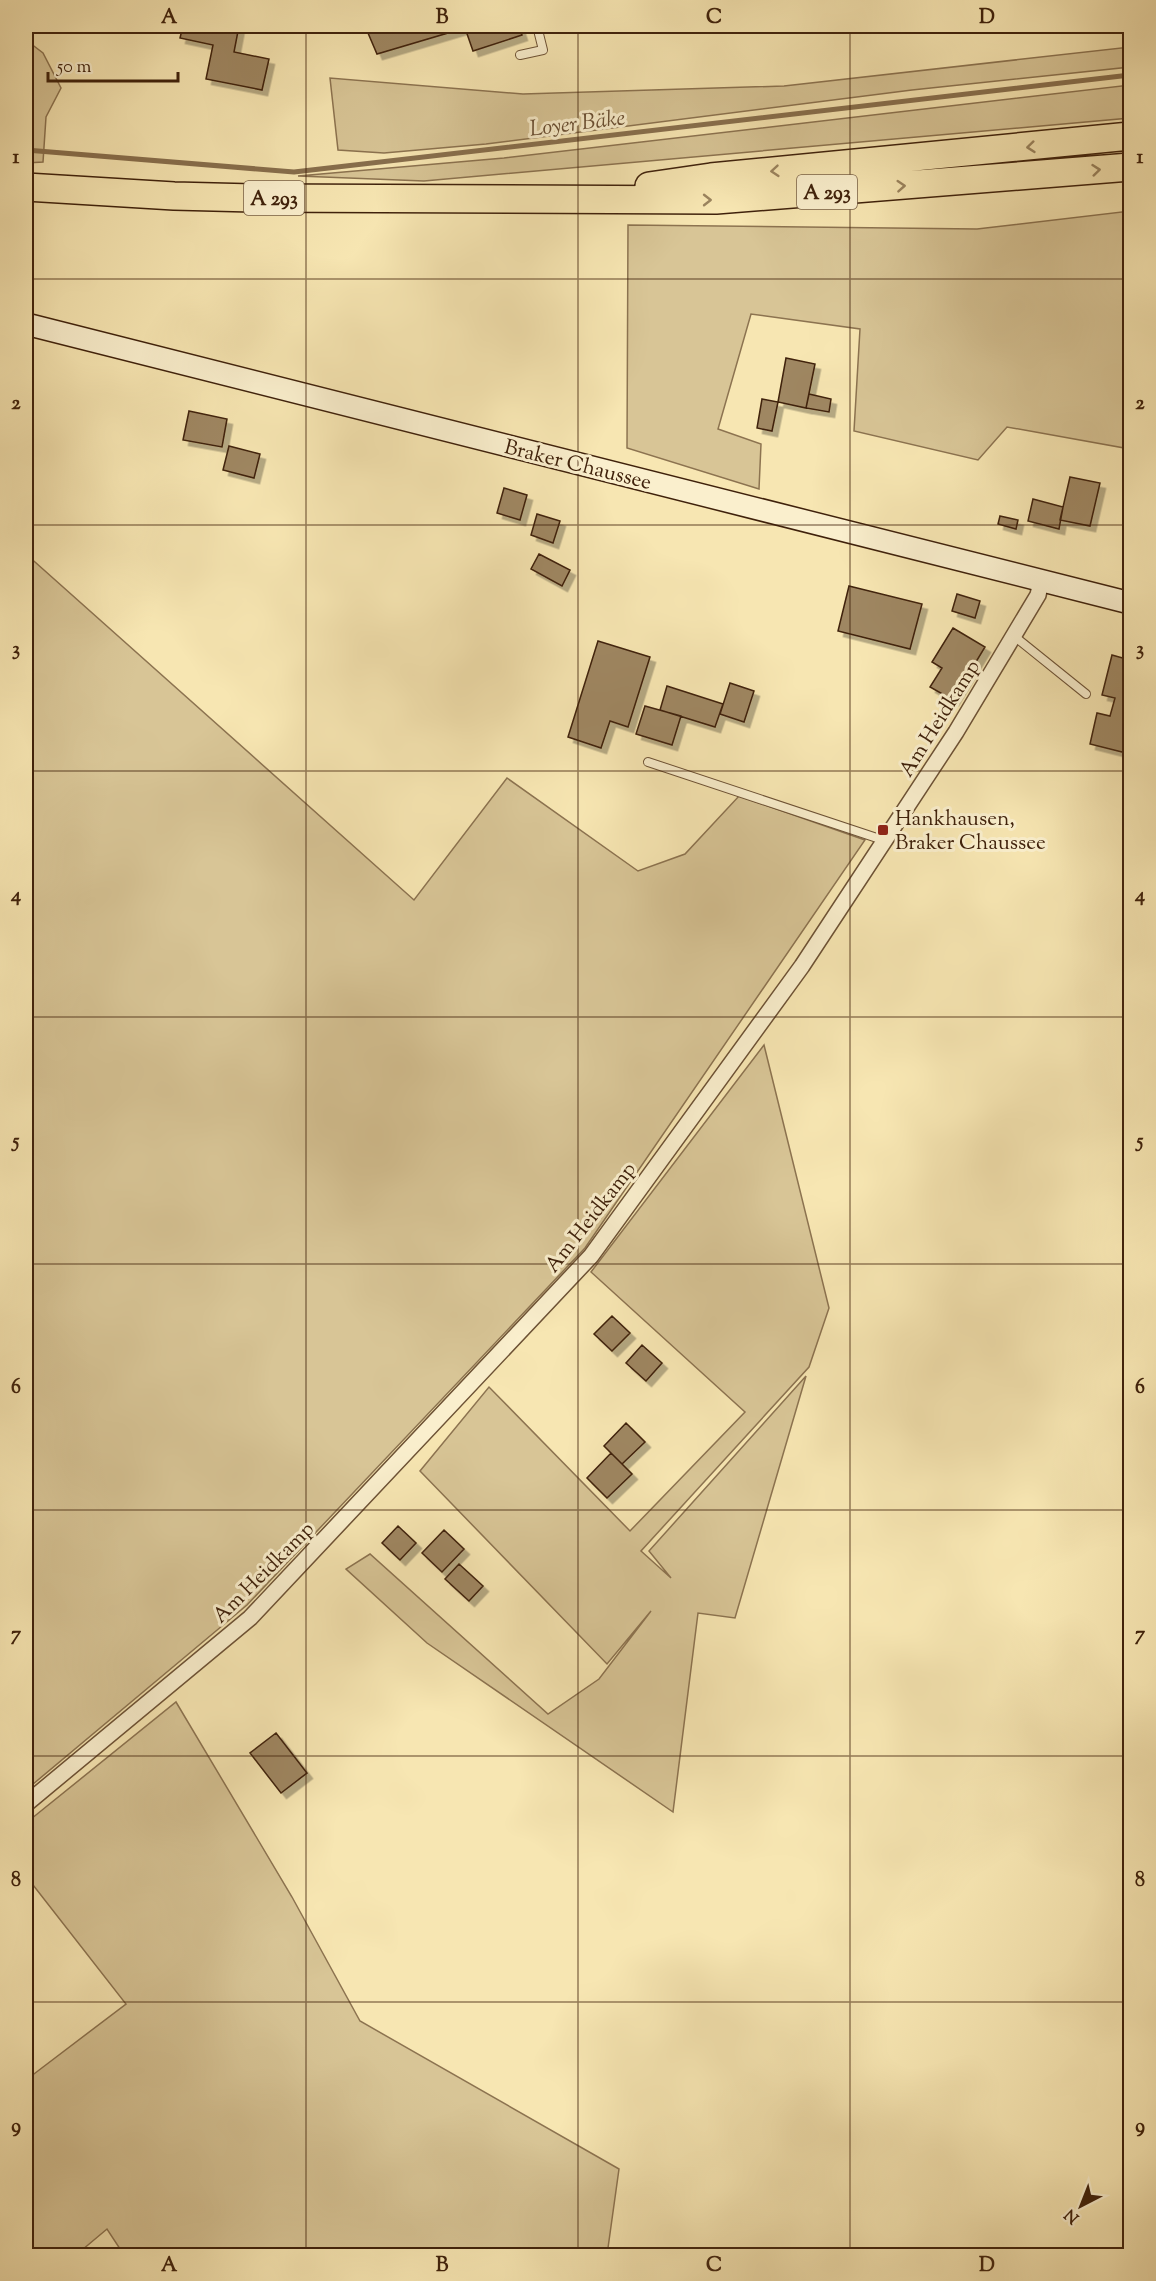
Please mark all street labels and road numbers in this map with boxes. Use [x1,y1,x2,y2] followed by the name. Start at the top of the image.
[797,175,857,209] road number: A 293
[244,181,304,215] road number: A 293
[501,433,654,499] street label: Braker Chaussee
[893,655,989,783] street label: Am Heidkamp
[539,1157,644,1280] street label: Am Heidkamp
[207,1516,322,1631] street label: Am Heidkamp

